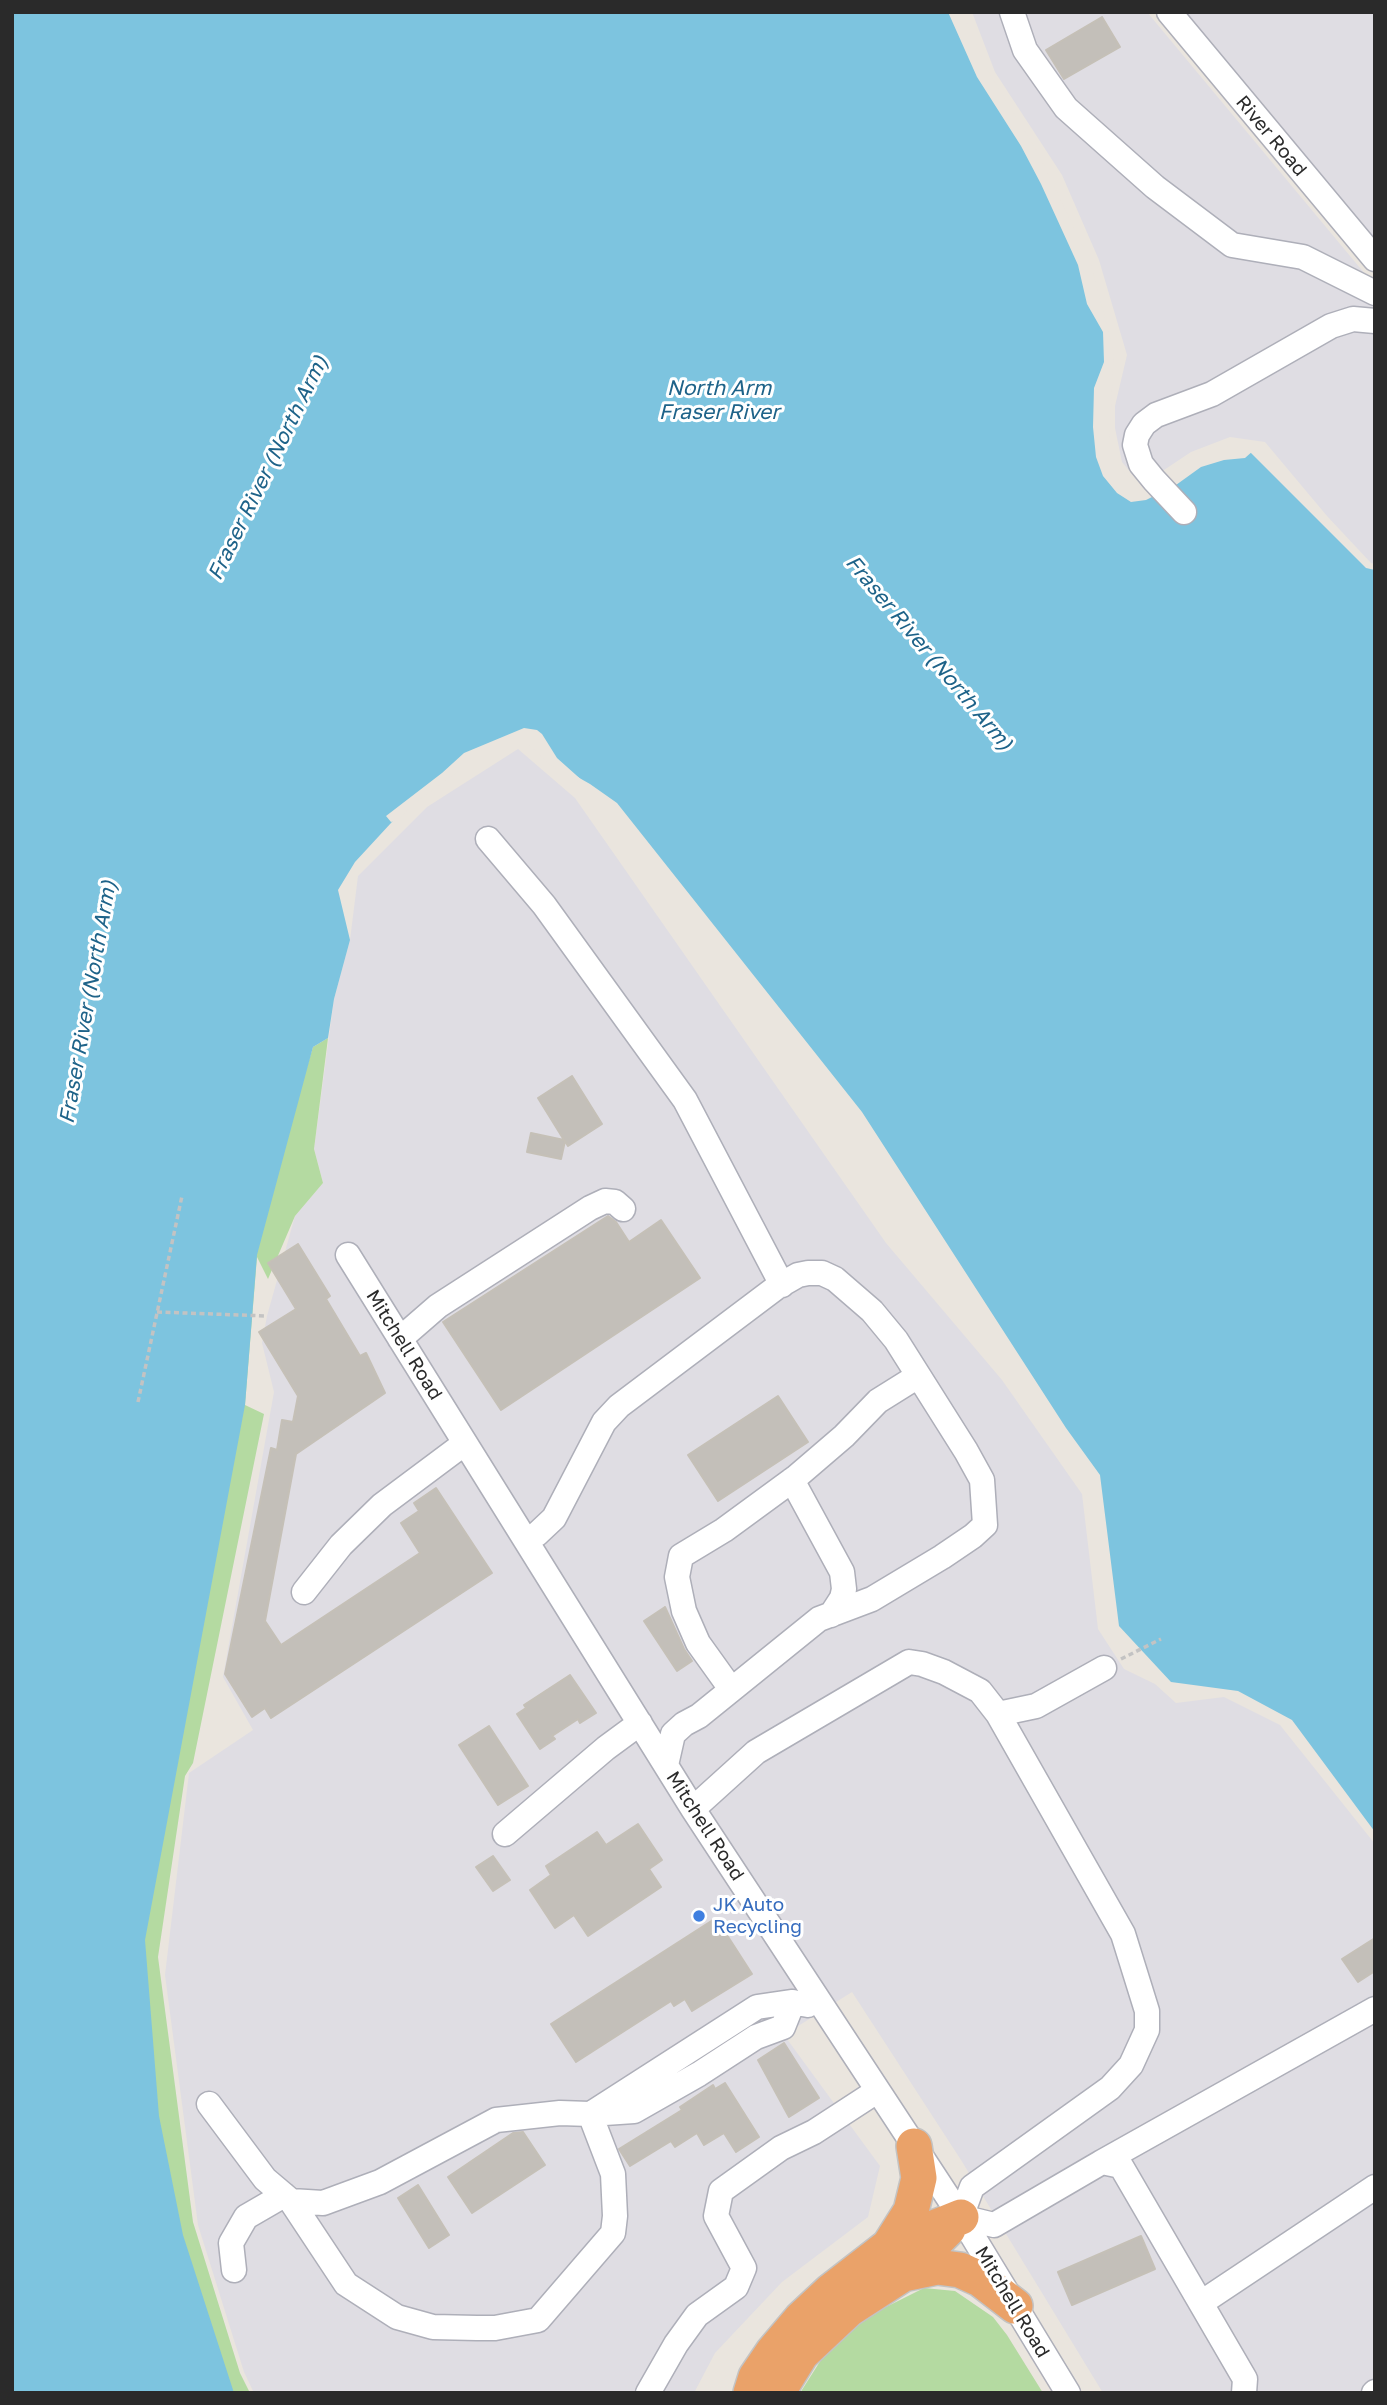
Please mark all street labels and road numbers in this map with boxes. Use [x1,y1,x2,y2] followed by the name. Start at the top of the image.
[1231,91,1311,181] street label: River Road
[361,1286,447,1404] street label: Mitchell Road
[661,1767,749,1885] street label: Mitchell Road
[970,2242,1054,2362] street label: Mitchell Road

